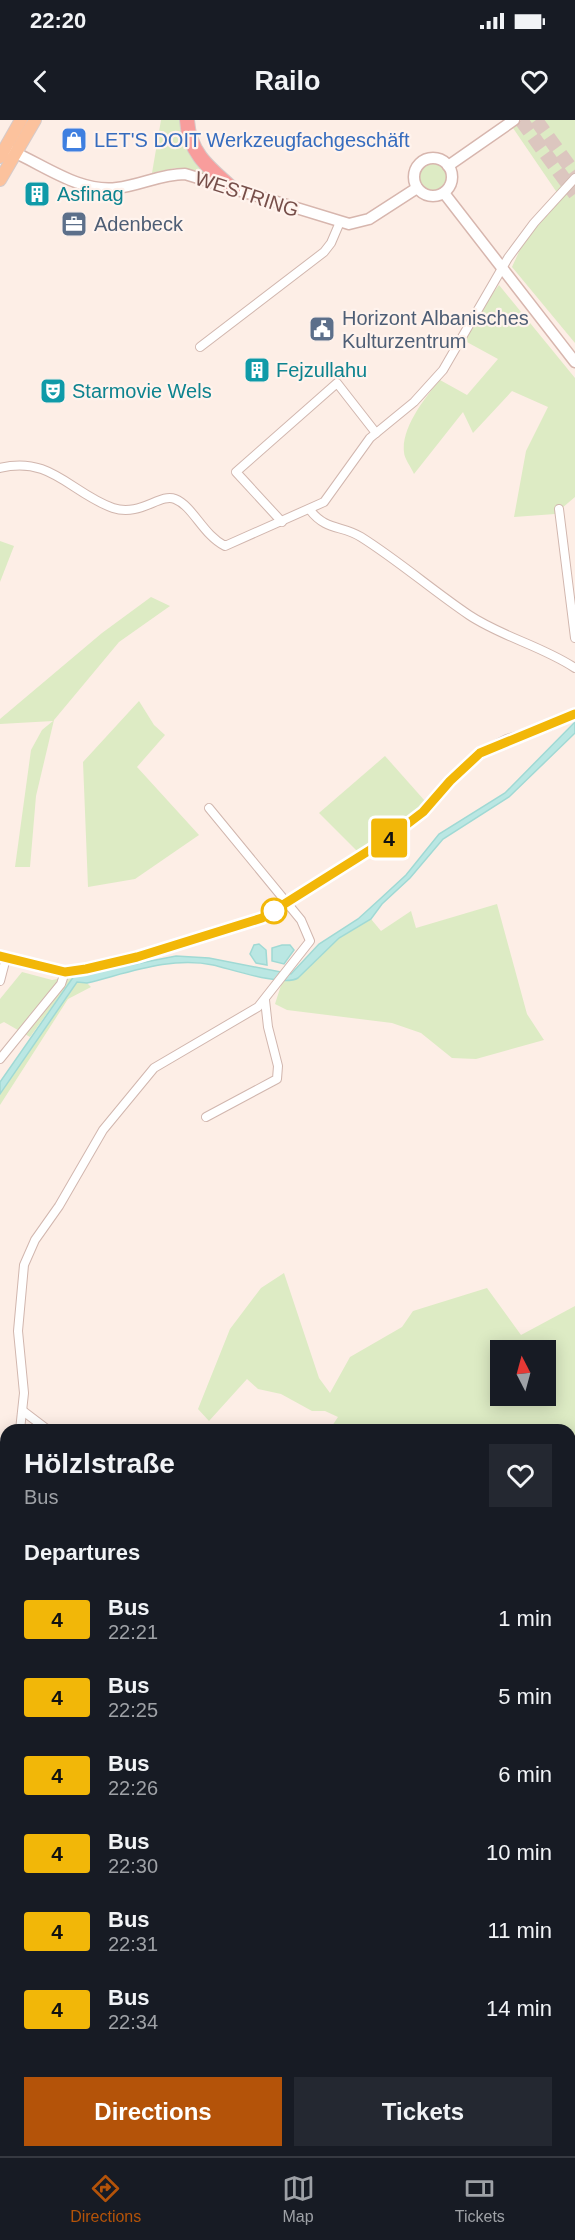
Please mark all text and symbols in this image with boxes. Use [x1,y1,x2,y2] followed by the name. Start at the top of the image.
[30,8,86,33] text: 22:20
[24,65,57,98] icon: back
[518,65,551,98] icon: heart
[254,66,321,96] text: Railo
[59,125,89,155] shop icon: LET'S DOIT Werkzeugfachgeschäft
[94,129,410,151] place label: LET'S DOIT Werkzeugfachgeschäft
[192,167,302,221] street label: WESTRING
[22,179,52,209] building icon: Asfinag
[57,183,124,205] place label: Asfinag
[59,209,89,239] office icon: Adenbeck
[94,213,184,235] place label: Adenbeck
[342,307,529,352] place label: Horizont Albanisches Kulturzentrum
[307,314,337,344] public building icon: Horizont Albanisches Kulturzentrum
[242,355,272,385] building icon: Fejzullahu
[276,359,367,381] place label: Fejzullahu
[38,376,68,406] theatre icon: Starmovie Wels
[72,380,212,402] place label: Starmovie Wels
[370,818,408,858] line badge: 4
[383,827,395,850] text: 4
[261,898,287,924] unlabelled marker
[490,1340,556,1406] north arrow
[490,1340,556,1406] map controls
[489,1444,552,1507] button: heart
[24,1448,175,1479] text: Hölzlstraße
[24,1486,58,1508] text: Bus
[24,1540,140,1565] text: Departures
[108,1595,150,1620] text: Bus
[498,1606,552,1631] text: 1 min
[51,1608,63,1631] text: 4
[108,1621,158,1643] text: 22:21
[108,1673,150,1698] text: Bus
[498,1684,552,1709] text: 5 min
[51,1686,63,1709] text: 4
[108,1699,158,1721] text: 22:25
[108,1751,150,1776] text: Bus
[498,1762,552,1787] text: 6 min
[51,1764,63,1787] text: 4
[108,1777,158,1799] text: 22:26
[108,1829,150,1854] text: Bus
[486,1840,552,1865] text: 10 min
[51,1842,63,1865] text: 4
[108,1855,158,1877] text: 22:30
[108,1907,150,1932] text: Bus
[488,1918,552,1943] text: 11 min
[51,1920,63,1943] text: 4
[108,1933,158,1955] text: 22:31
[108,1985,150,2010] text: Bus
[486,1996,552,2021] text: 14 min
[51,1998,63,2021] text: 4
[108,2011,158,2033] text: 22:34
[24,2077,282,2146] button: Directions
[294,2077,552,2146] button: Tickets
[70,2172,141,2226] tab: Directions
[282,2172,315,2226] tab: Map
[455,2172,505,2226] tab: Tickets

